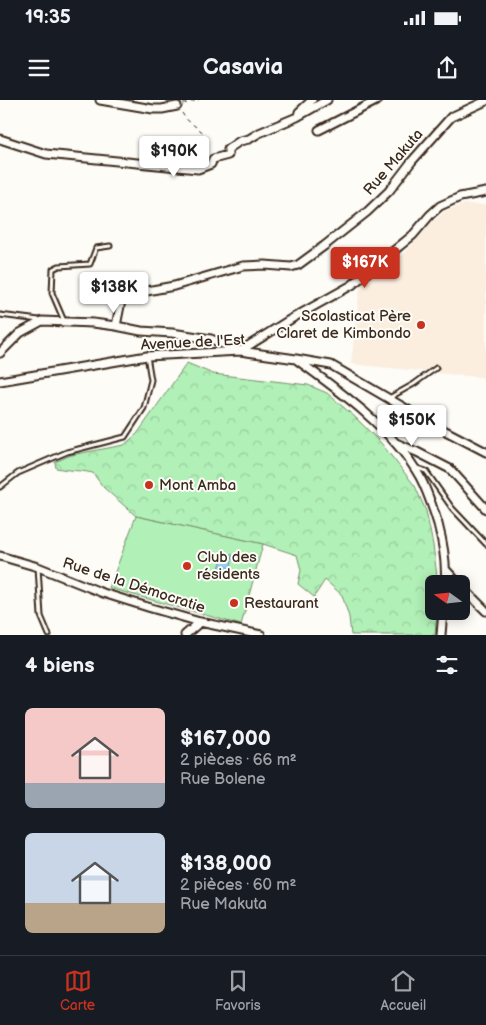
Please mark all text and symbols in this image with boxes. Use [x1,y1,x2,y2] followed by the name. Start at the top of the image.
[25,6,71,29] text: 19:35
[25,54,53,82] icon: menu
[203,54,283,81] text: Casavia
[433,54,461,82] icon: share
[359,125,427,199] street label: Rue Makuta
[139,136,209,178] pin: $190K
[150,142,198,161] text: $190K
[330,246,400,289] pin: $167K
[342,253,388,272] text: $167K
[79,272,149,314] pin: $138K
[90,278,138,297] text: $138K
[276,307,411,343] place label: Scolasticat Père Claret de Kimbondo
[415,319,427,331] marker: Scolasticat Père Claret de Kimbondo
[140,330,246,355] street label: Avenue de l'Est
[377,404,447,447] pin: $150K
[388,411,436,430] text: $150K
[159,476,236,495] place label: Mont Amba
[143,479,155,491] marker: Mont Amba
[197,548,260,584] place label: Club des résidents
[60,553,208,617] street label: Rue de la Démocratie
[181,560,193,572] marker: Club des résidents
[425,575,470,620] north arrow
[425,575,470,620] map controls
[244,594,319,613] place label: Restaurant
[228,597,240,609] marker: Restaurant
[433,651,461,679] icon: filters
[25,653,95,678] text: 4 biens
[180,726,271,751] text: $167,000
[65,728,125,788] icon: home
[180,751,297,770] text: 2 pièces · 66 m²
[180,770,266,789] text: Rue Bolene
[180,851,271,876] text: $138,000
[65,853,125,913] icon: home
[180,876,296,895] text: 2 pièces · 60 m²
[180,895,267,914] text: Rue Makuta
[60,967,95,1014] tab: Carte
[215,967,261,1014] tab: Favoris
[380,967,426,1014] tab: Accueil

